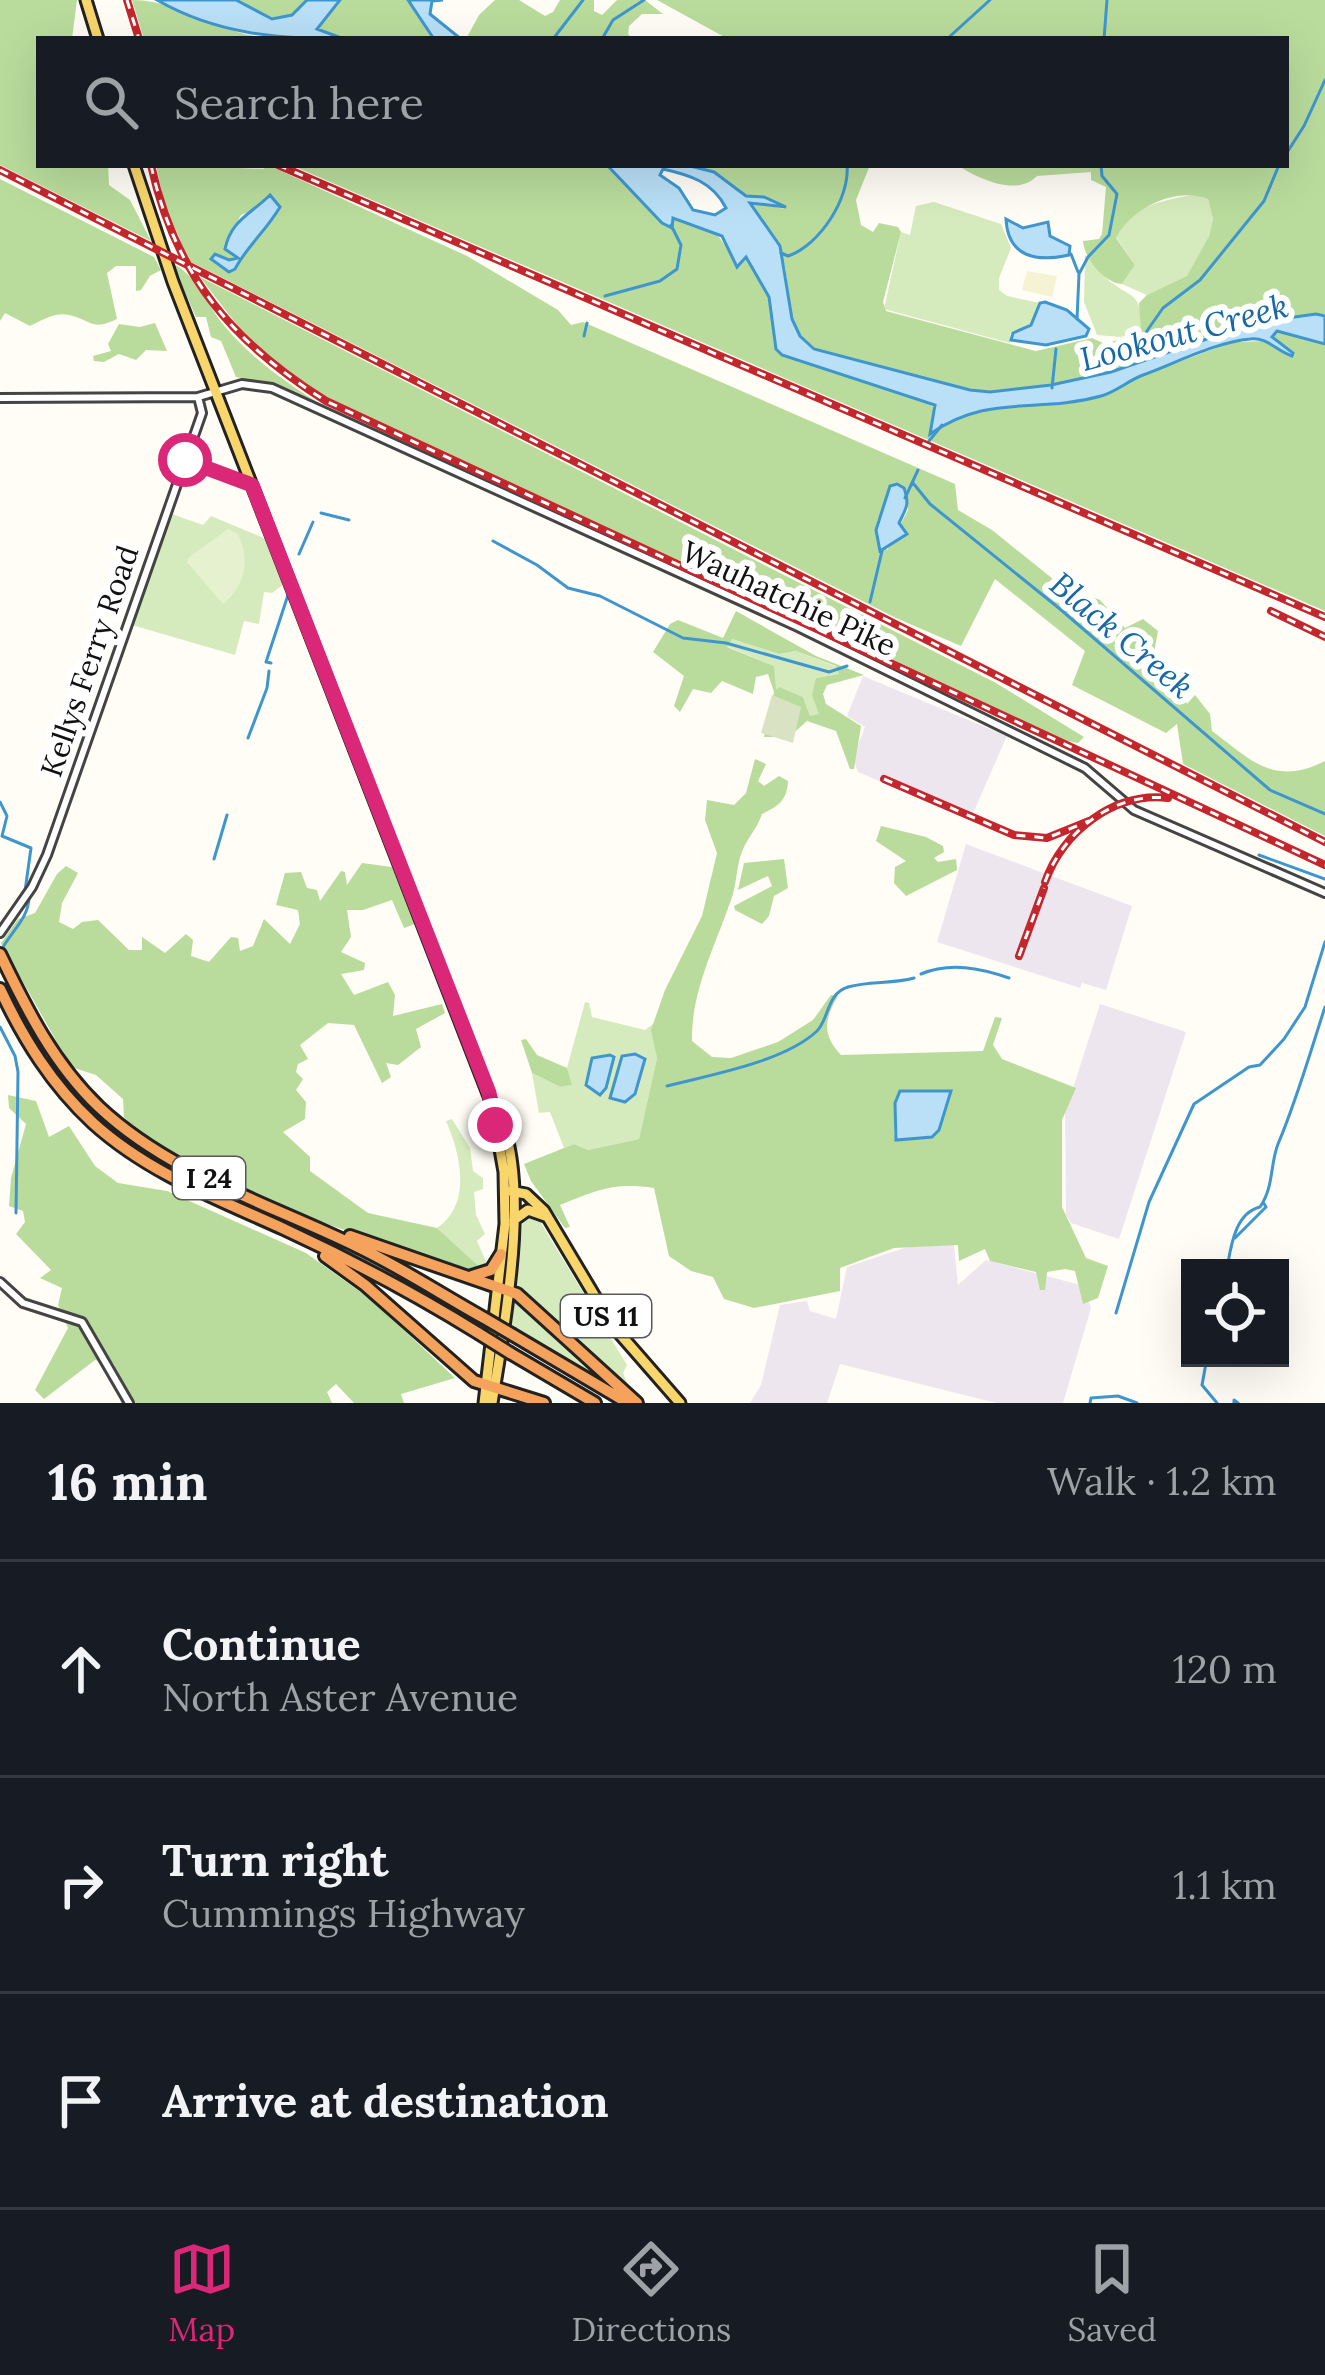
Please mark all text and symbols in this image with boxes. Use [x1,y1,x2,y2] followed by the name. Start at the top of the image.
[36,36,1289,168] search box
[78,69,144,135] icon: search
[174,74,424,131] text: Search here
[1075,284,1293,380] water label: Lookout Creek
[158,433,212,487] route start
[676,532,902,664] street label: Wauhatchie Pike
[32,540,147,782] street label: Kellys Ferry Road
[1041,563,1203,707] water label: Black Creek
[468,1098,522,1152] route end
[173,1157,245,1199] road number: I 24
[1181,1259,1289,1367] map controls
[1181,1259,1289,1367] button: locate
[561,1295,651,1337] road number: US 11
[48,1449,208,1514] text: 16 min
[1047,1456,1277,1506] text: Walk · 1.2 km
[162,1615,361,1672] text: Continue
[48,1636,114,1702] icon: ahead
[1173,1644,1277,1694] text: 120 m
[162,1672,518,1722] text: North Aster Avenue
[162,1831,389,1888] text: Turn right
[48,1852,114,1918] icon: right
[1173,1860,1277,1910] text: 1.1 km
[162,1888,525,1938] text: Cummings Highway
[48,2068,114,2134] icon: arrive
[162,2072,609,2129] text: Arrive at destination
[168,2236,235,2350] tab: Map
[572,2236,731,2350] tab: Directions
[1068,2236,1157,2350] tab: Saved

